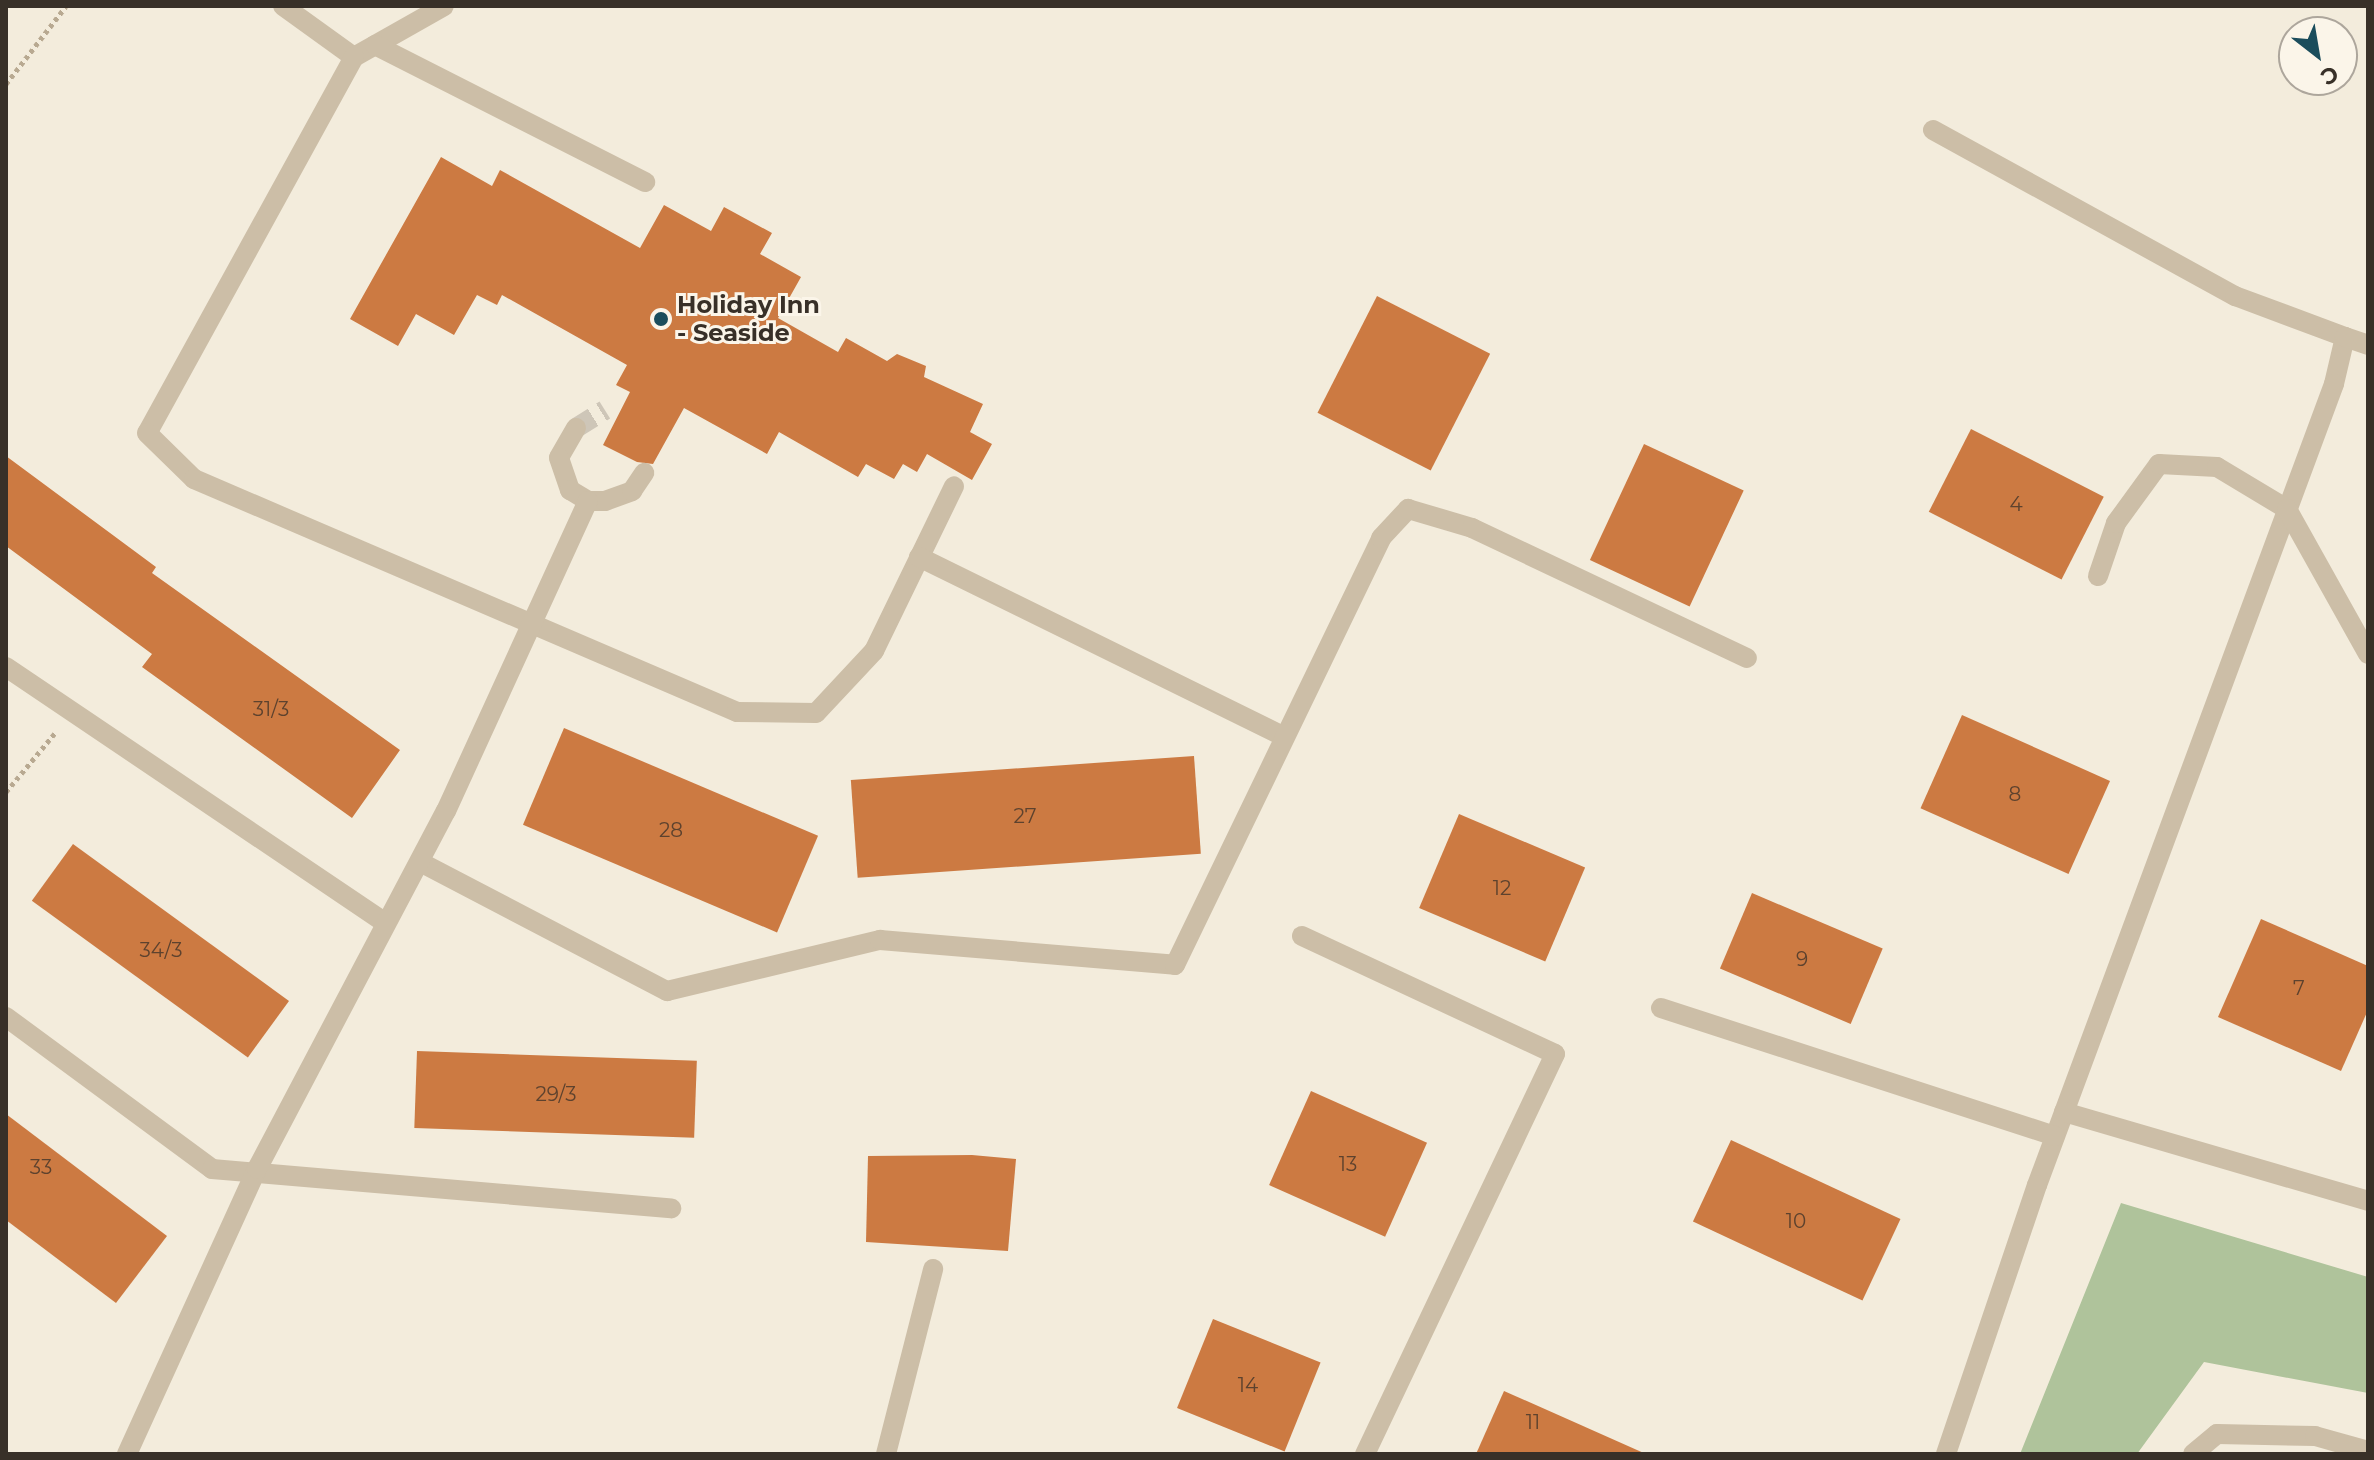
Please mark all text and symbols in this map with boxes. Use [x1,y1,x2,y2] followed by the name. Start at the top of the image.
[2278,16,2358,96] north arrow
[2316,60,2343,91] text: С
[677,291,820,347] place label: Holiday Inn - Seaside
[652,310,670,328] marker: Holiday Inn - Seaside
[2009,492,2023,516] house number: 4
[253,697,289,721] house number: 31/3
[2009,782,2021,806] house number: 8
[1013,804,1037,828] house number: 27
[659,818,683,842] house number: 28
[1493,876,1511,900] house number: 12
[139,938,183,962] house number: 34/3
[1796,947,1808,971] house number: 9
[2293,976,2305,1000] house number: 7
[535,1082,577,1106] house number: 29/3
[1339,1152,1357,1176] house number: 13
[30,1155,52,1179] house number: 33
[1786,1209,1806,1233] house number: 10
[1238,1373,1258,1397] house number: 14
[1526,1410,1540,1434] house number: 11

